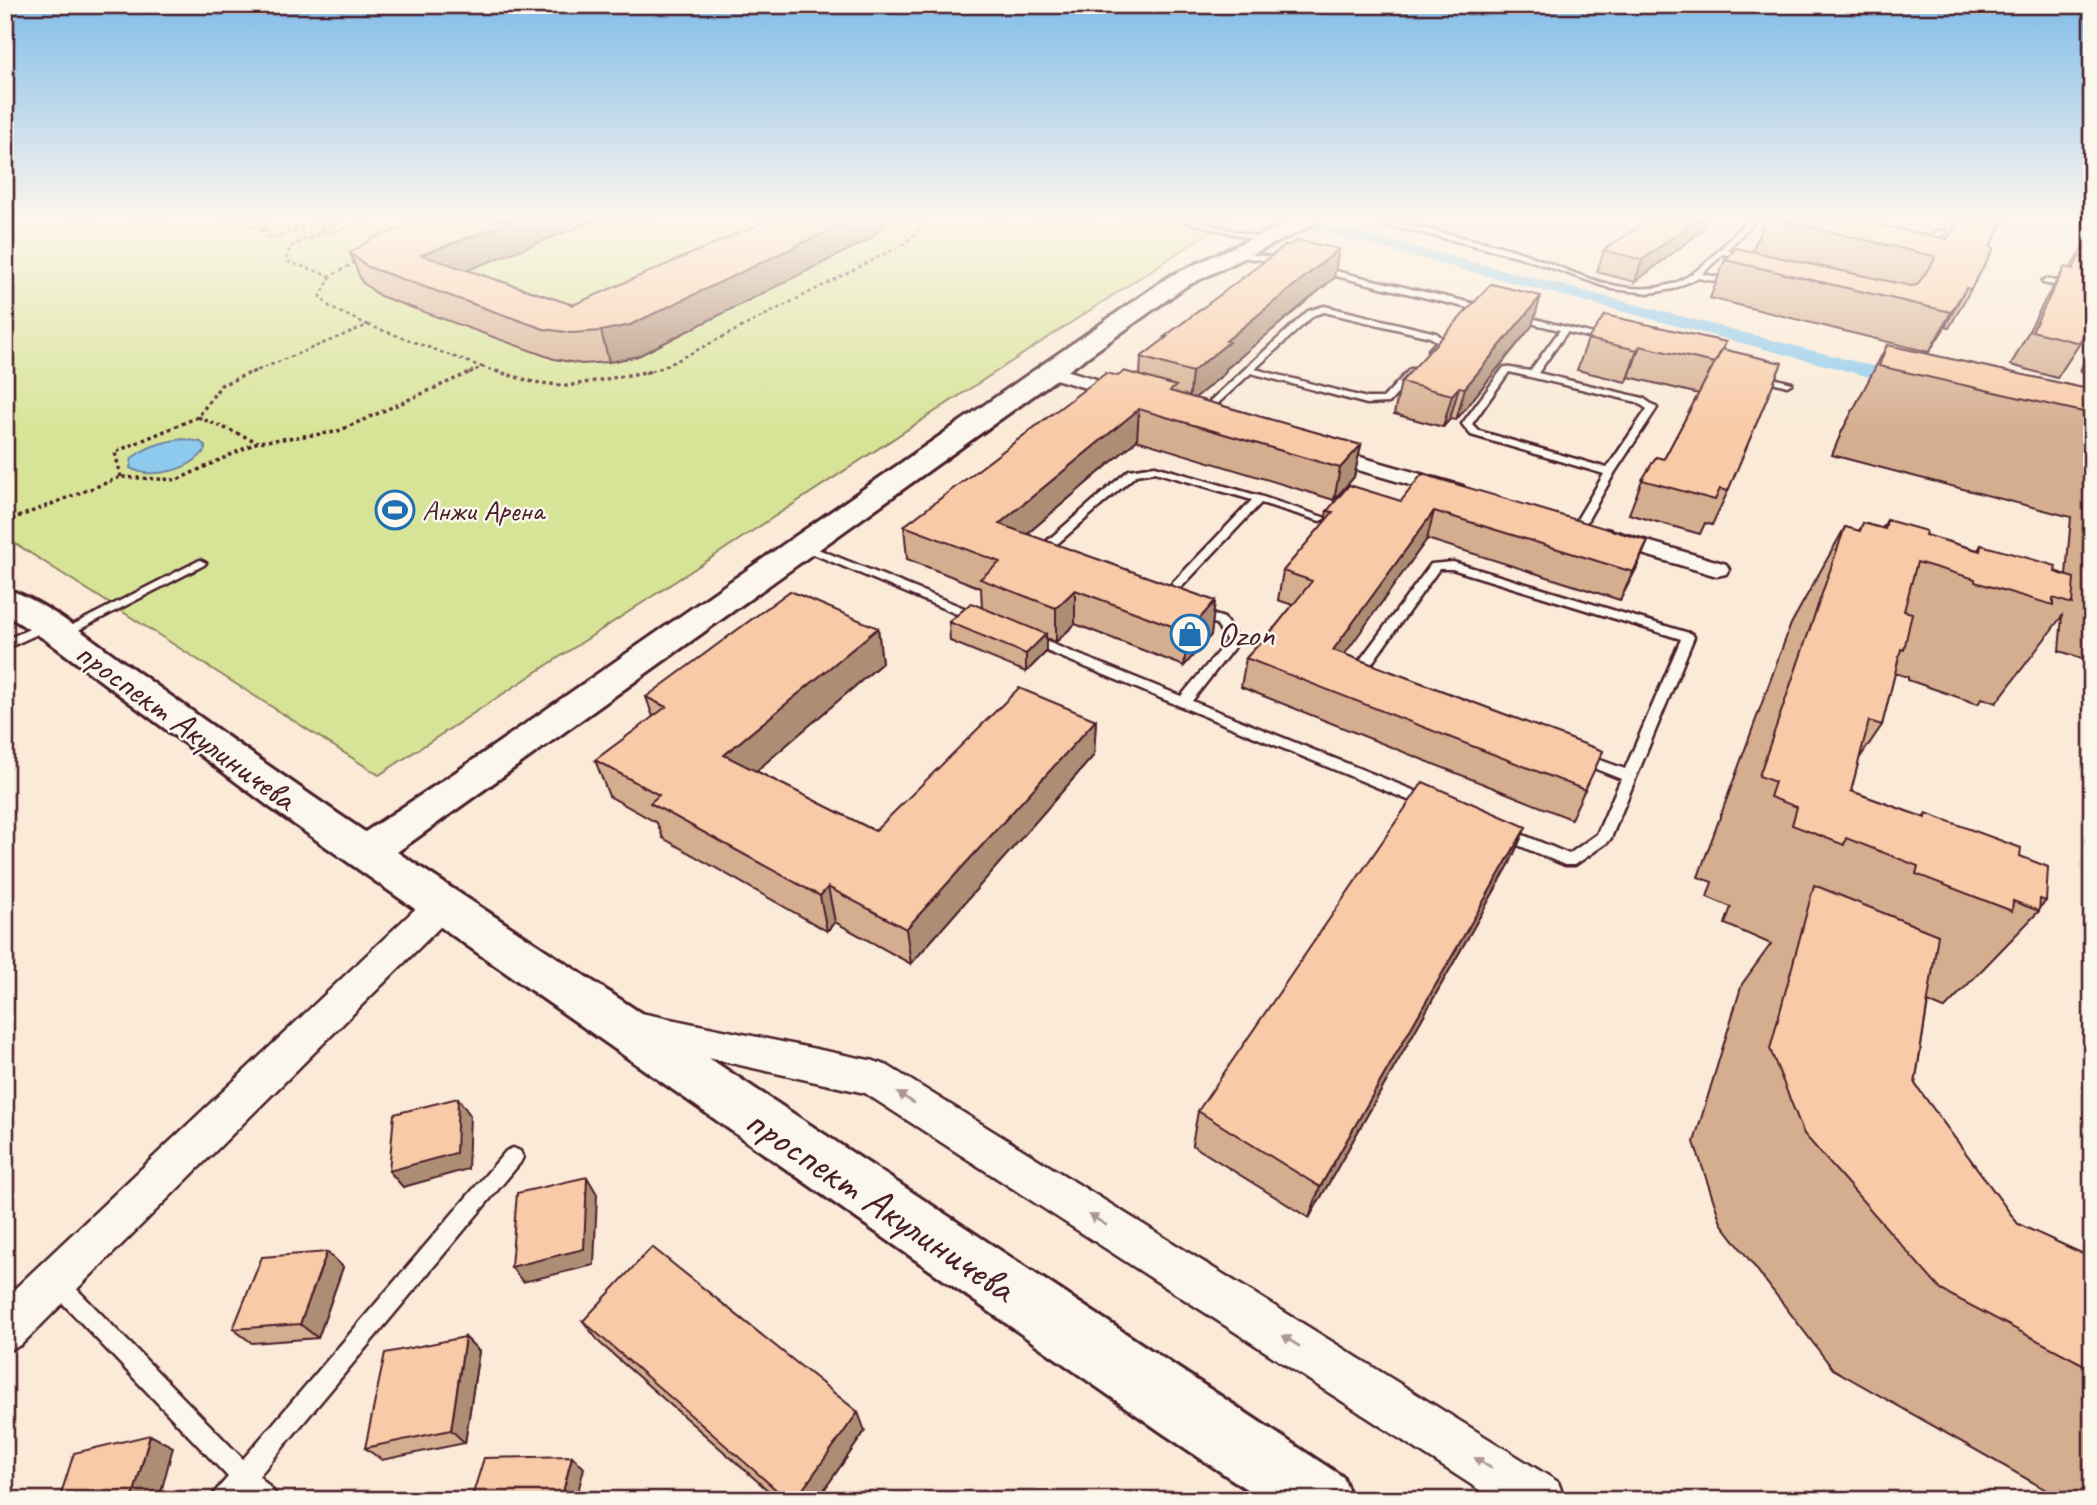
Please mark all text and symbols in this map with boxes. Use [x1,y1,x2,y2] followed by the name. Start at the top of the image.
[374,489,416,531] sports icon: Анжи Арена
[422,491,547,529] place label: Анжи Арена
[1217,612,1275,657] place label: Ozon
[1169,613,1211,655] shop icon: Ozon
[67,630,307,822] street label: проспект Акулиничева
[897,1091,916,1104] one-way arrow
[735,1094,1027,1316] street label: проспект Акулиничева
[1089,1213,1108,1226] one-way arrow
[1281,1335,1300,1348] one-way arrow
[1473,1457,1492,1470] one-way arrow

